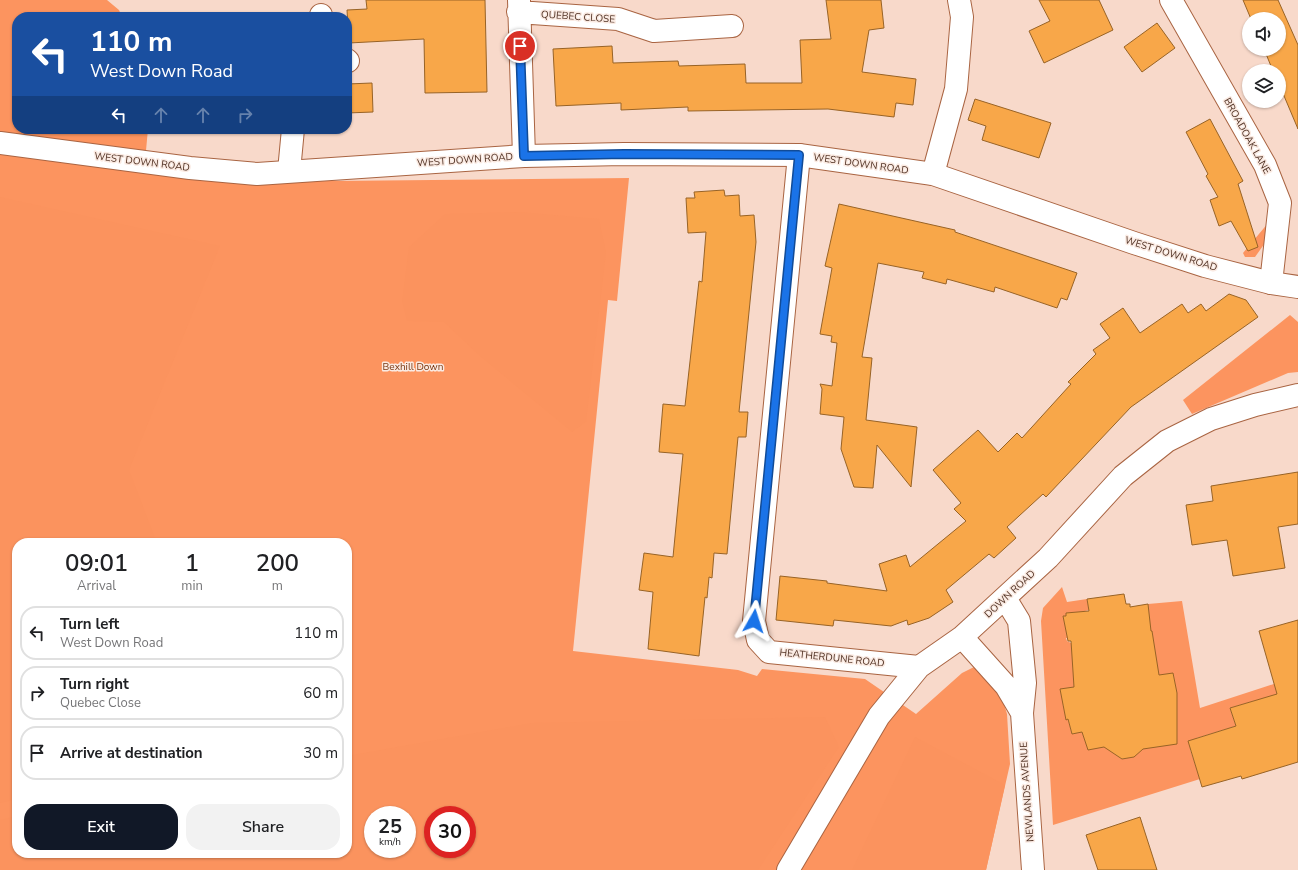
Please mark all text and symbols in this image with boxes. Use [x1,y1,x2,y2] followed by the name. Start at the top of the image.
[541,7,616,27] street label: QUEBEC CLOSE
[1242,12,1286,108] map controls
[1242,12,1286,56] button: sound
[90,23,173,61] text: 110 m
[24,28,76,80] icon: left
[503,29,537,63] pin
[509,35,531,57] icon: arrive
[90,59,233,83] text: West Down Road
[1242,64,1286,108] button: layers
[1220,95,1274,177] street label: BROADOAK LANE
[108,104,130,126] icon: left
[150,104,172,126] icon: ahead
[192,104,214,126] icon: ahead
[234,104,256,126] icon: right
[93,149,191,175] street label: WEST DOWN ROAD
[417,150,513,170] street label: WEST DOWN ROAD
[812,150,910,178] street label: WEST DOWN ROAD
[1123,233,1219,275] street label: WEST DOWN ROAD
[383,360,443,374] park label: Bexhill Down
[65,547,128,579] text: 09:01
[185,547,199,579] text: 1
[256,547,299,579] text: 200
[982,567,1038,621] street label: DOWN ROAD
[77,577,116,595] text: Arrival
[181,577,203,595] text: min
[272,577,283,595] text: m
[733,600,775,642] position arrow
[60,614,119,634] text: Turn left
[26,622,48,644] icon: left
[294,623,338,643] text: 110 m
[60,634,163,652] text: West Down Road
[779,646,885,670] street label: HEATHERDUNE ROAD
[60,674,129,694] text: Turn right
[26,682,48,704] icon: right
[303,683,338,703] text: 60 m
[60,694,141,712] text: Quebec Close
[1017,741,1037,842] street label: NEWLANDS AVENUE
[26,742,48,764] icon: arrive
[60,743,203,763] text: Arrive at destination
[303,743,338,763] text: 30 m
[24,804,178,850] button: Exit
[186,804,340,850] button: Share
[424,806,476,858] speed limit sign: 30
[378,813,402,840] text: 25
[379,835,401,849] text: km/h

